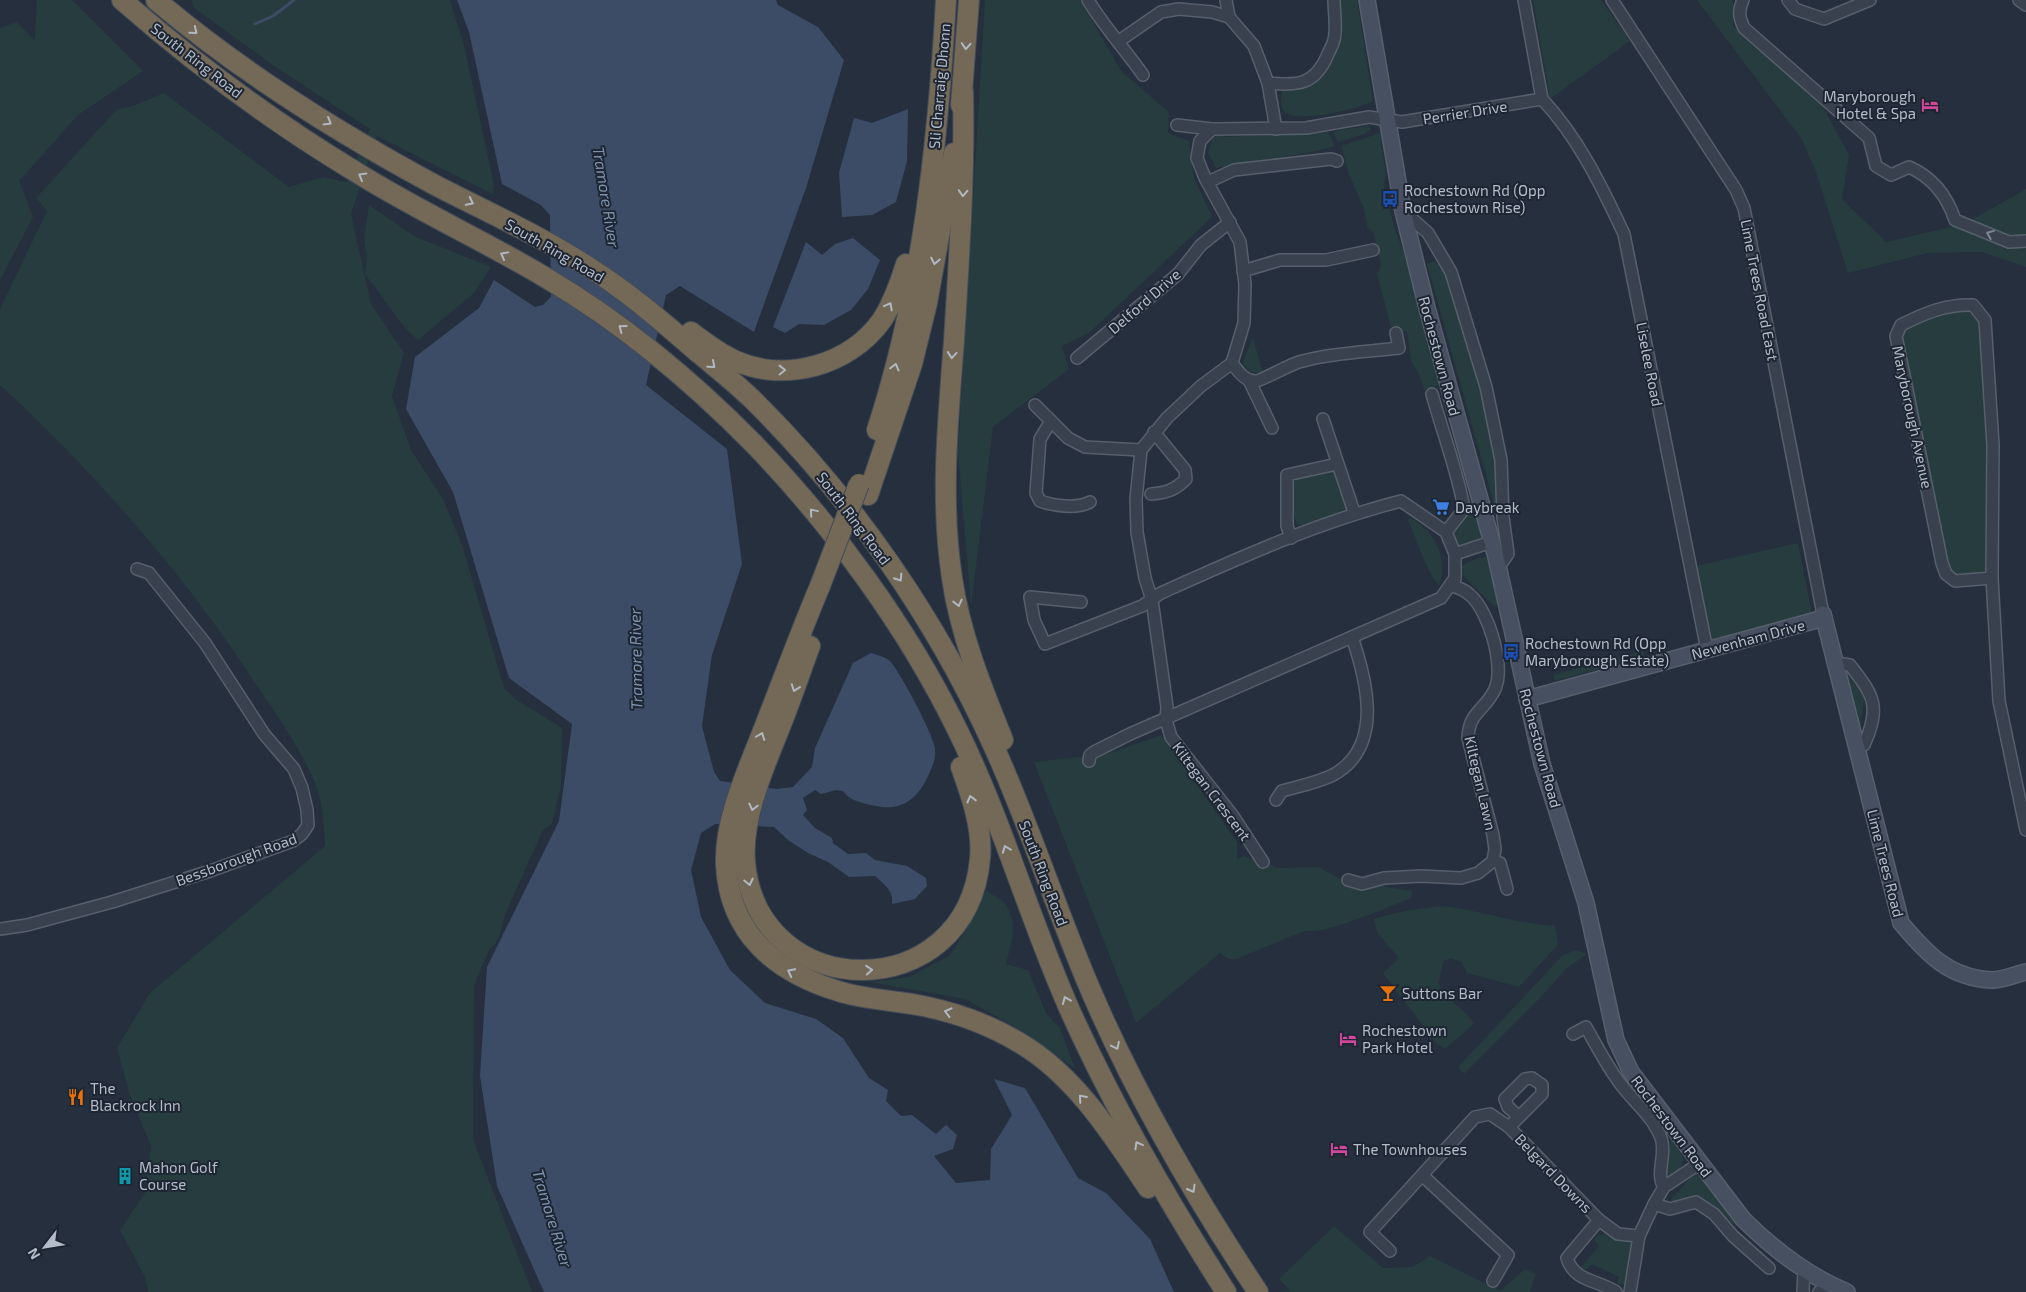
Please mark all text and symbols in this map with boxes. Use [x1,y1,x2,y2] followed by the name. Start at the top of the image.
[148,19,246,101] street label: South Ring Road
[925,23,953,149] street label: Sli Charraig Dhonn
[188,25,197,33] one-way arrow
[961,42,972,50] one-way arrow
[1824,87,1916,122] place label: Maryborough Hotel & Spa
[1920,95,1940,115] hotel icon: Maryborough Hotel & Spa
[1421,96,1509,128] street label: Perrier Drive
[323,116,332,126] one-way arrow
[590,145,624,249] water label: Tramore River
[358,172,367,182] one-way arrow
[1404,181,1545,216] place label: Rochestown Rd (Opp Rochestown Rise)
[957,189,968,197] one-way arrow
[1380,189,1400,209] bus stop icon: Rochestown Rd (Opp Rochestown Rise)
[464,196,473,206] one-way arrow
[502,214,608,286] street label: South Ring Road
[1737,218,1783,363] street label: Lime Trees Road East
[1986,230,1995,241] one-way arrow
[500,251,509,261] one-way arrow
[930,256,941,265] one-way arrow
[1104,265,1184,337] street label: Delford Drive
[1415,294,1465,418] street label: Rochestown Road
[883,303,893,312] one-way arrow
[1633,320,1667,408] street label: Liselee Road
[618,325,628,334] one-way arrow
[1889,344,1937,490] street label: Maryborough Avenue
[947,351,958,359] one-way arrow
[706,359,715,367] one-way arrow
[889,363,900,372] one-way arrow
[778,365,786,375] one-way arrow
[813,468,895,568] street label: South Ring Road
[1431,497,1451,517] supermarket icon: Daybreak
[1455,498,1520,516] place label: Daybreak
[810,509,819,518] one-way arrow
[893,572,902,582] one-way arrow
[952,599,963,608] one-way arrow
[625,607,645,710] water label: Tramore River
[1689,615,1807,663] street label: Newenham Drive
[1525,634,1669,669] place label: Rochestown Rd (Opp Maryborough Estate)
[1501,642,1521,662] bus stop icon: Rochestown Rd (Opp Maryborough Estate)
[791,683,801,692] one-way arrow
[1516,686,1566,810] street label: Rochestown Road
[755,732,765,740] one-way arrow
[1461,734,1501,832] street label: Kiltegan Lawn
[1169,738,1255,844] street label: Kiltegan Crescent
[967,796,977,804] one-way arrow
[748,802,759,811] one-way arrow
[1864,807,1908,919] street label: Lime Trees Road
[1016,818,1072,928] street label: South Ring Road
[173,829,299,889] street label: Bessborough Road
[1002,845,1012,853] one-way arrow
[743,878,754,887] one-way arrow
[866,965,874,976] one-way arrow
[787,968,796,978] one-way arrow
[1378,983,1398,1003] bar icon: Suttons Bar
[1402,984,1482,1002] place label: Suttons Bar
[1061,996,1072,1005] one-way arrow
[943,1007,952,1018] one-way arrow
[1362,1021,1447,1056] place label: Rochestown Park Hotel
[1338,1029,1358,1049] hotel icon: Rochestown Park Hotel
[1110,1041,1120,1050] one-way arrow
[1628,1072,1716,1180] street label: Rochestown Road
[90,1079,181,1114] place label: The Blackrock Inn
[66,1087,86,1107] restaurant icon: The Blackrock Inn
[1079,1095,1088,1104] one-way arrow
[1512,1130,1596,1216] street label: Belgard Downs
[1329,1139,1349,1159] hotel icon: The Townhouses
[1353,1140,1467,1158] place label: The Townhouses
[1134,1142,1144,1151] one-way arrow
[139,1158,218,1193] place label: Mahon Golf Course
[115,1166,135,1186] building icon: Mahon Golf Course
[529,1166,577,1270] water label: Tramore River
[1186,1184,1196,1193] one-way arrow
[20,1222,70,1272] north arrow
[24,1245,43,1263] text: N

